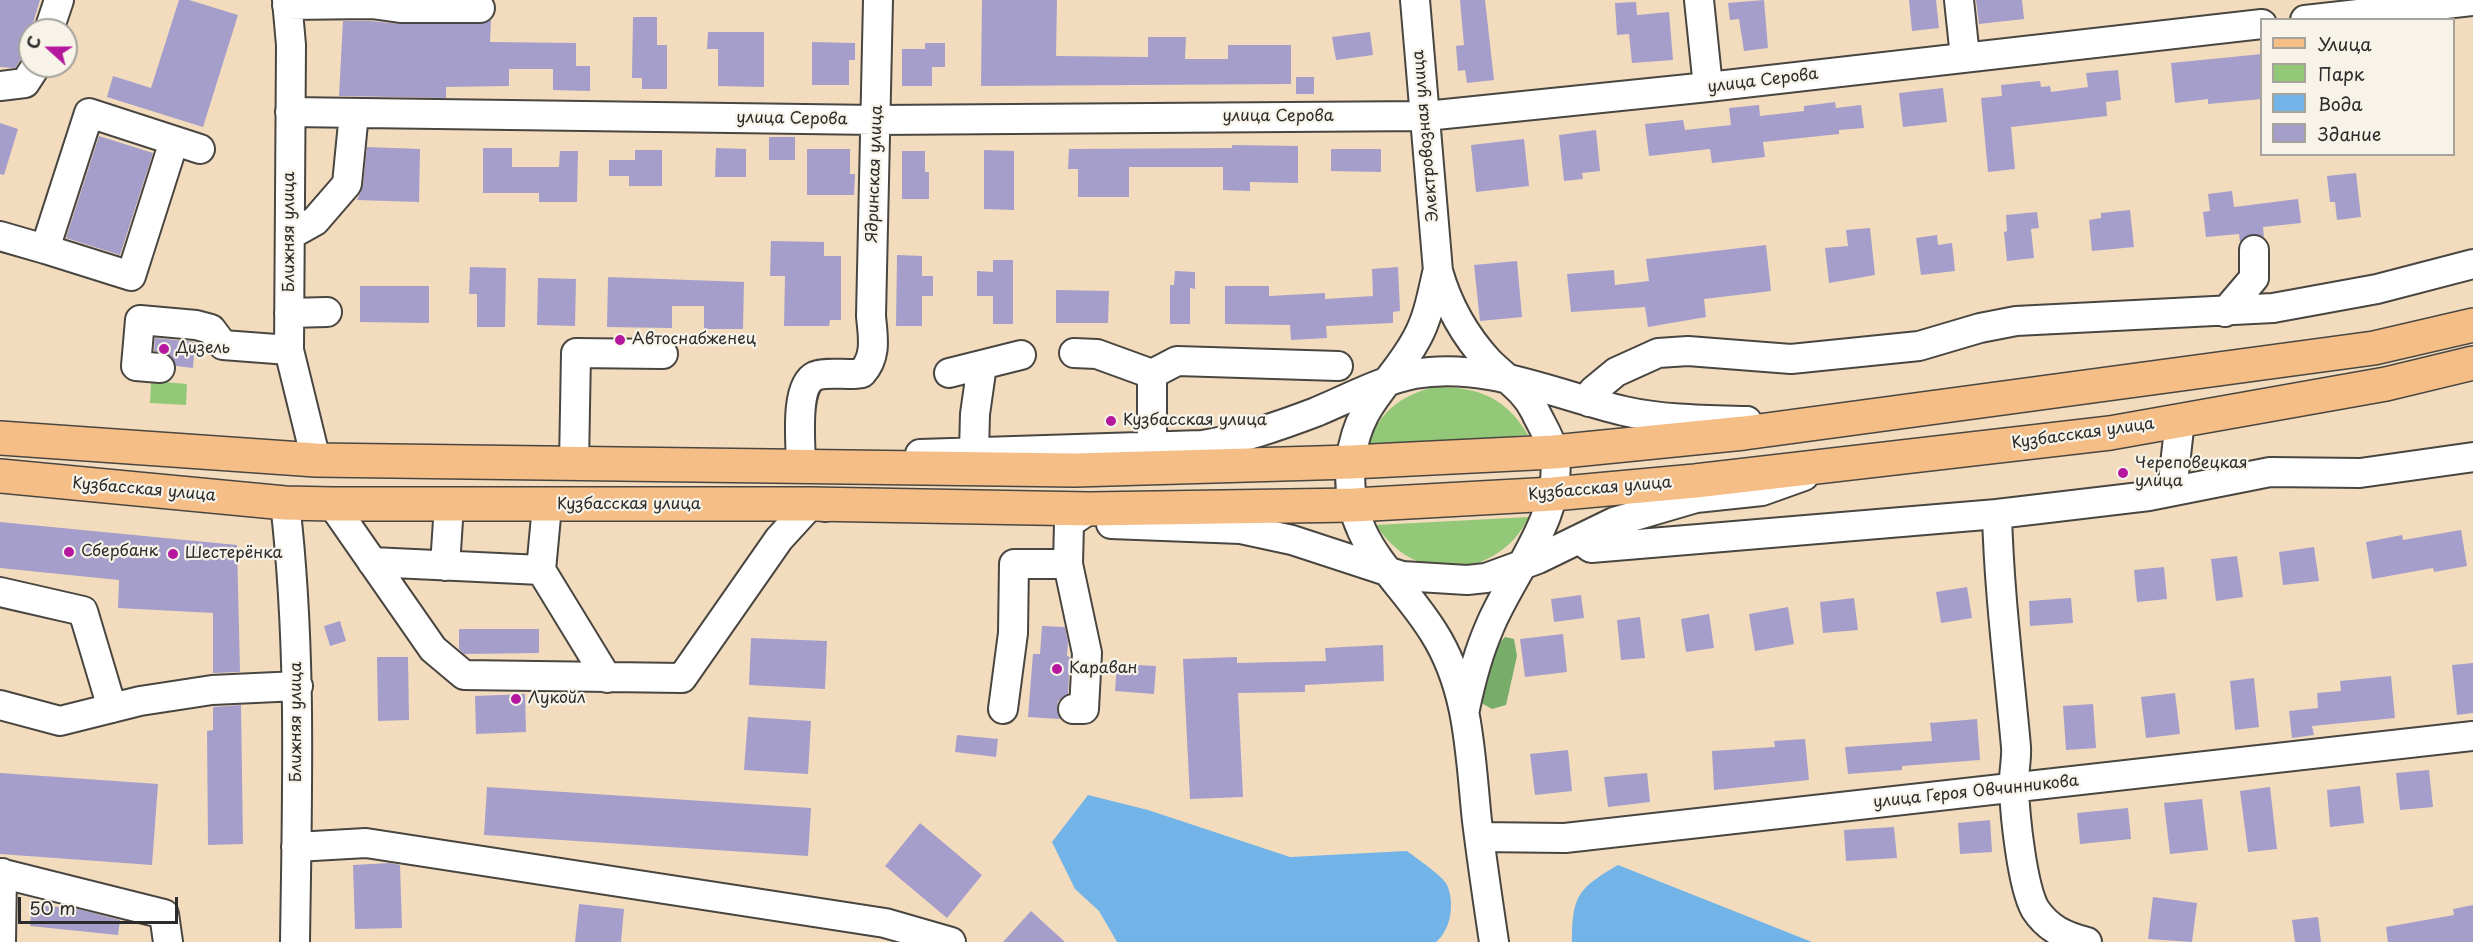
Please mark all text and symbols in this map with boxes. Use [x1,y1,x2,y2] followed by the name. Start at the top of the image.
[18,18,78,78] north arrow
[2260,18,2455,156] legend
[2318,30,2372,57] text: Улица
[20,32,46,52] text: С
[1409,49,1443,223] street label: Электровозная улица
[2318,60,2364,87] text: Парк
[1707,65,1819,97] street label: улица Серова
[2318,90,2363,117] text: Вода
[863,105,887,243] street label: Ядринская улица
[1222,107,1334,127] street label: улица Серова
[736,108,848,130] street label: улица Серова
[2318,120,2381,147] text: Здание
[280,172,300,292] street label: Ближняя улица
[632,330,756,350] place label: Автоснабженец
[613,333,627,347] marker: Автоснабженец
[176,339,230,359] place label: Дизель
[157,342,171,356] marker: Дизель
[1123,411,1267,431] place label: Кузбасская улица
[1104,414,1118,428] marker: Кузбасская улица
[2010,414,2156,454] street label: Кузбасская улица
[2135,454,2248,492] place label: Череповецкая улица
[2116,466,2130,480] marker: Череповецкая улица
[1528,473,1672,505] street label: Кузбасская улица
[72,474,216,506] street label: Кузбасская улица
[557,495,701,515] street label: Кузбасская улица
[81,542,158,562] place label: Сбербанк
[185,544,283,564] place label: Шестерёнка
[62,545,76,559] marker: Сбербанк
[166,547,180,561] marker: Шестерёнка
[1069,659,1138,679] place label: Караван
[287,662,307,782] street label: Ближняя улица
[1050,662,1064,676] marker: Караван
[528,689,586,709] place label: Лукойл
[509,692,523,706] marker: Лукойл
[1872,772,2080,812] street label: улица Героя Овчинникова
[21,885,182,923] scale bar
[29,894,76,921] text: 50 m

